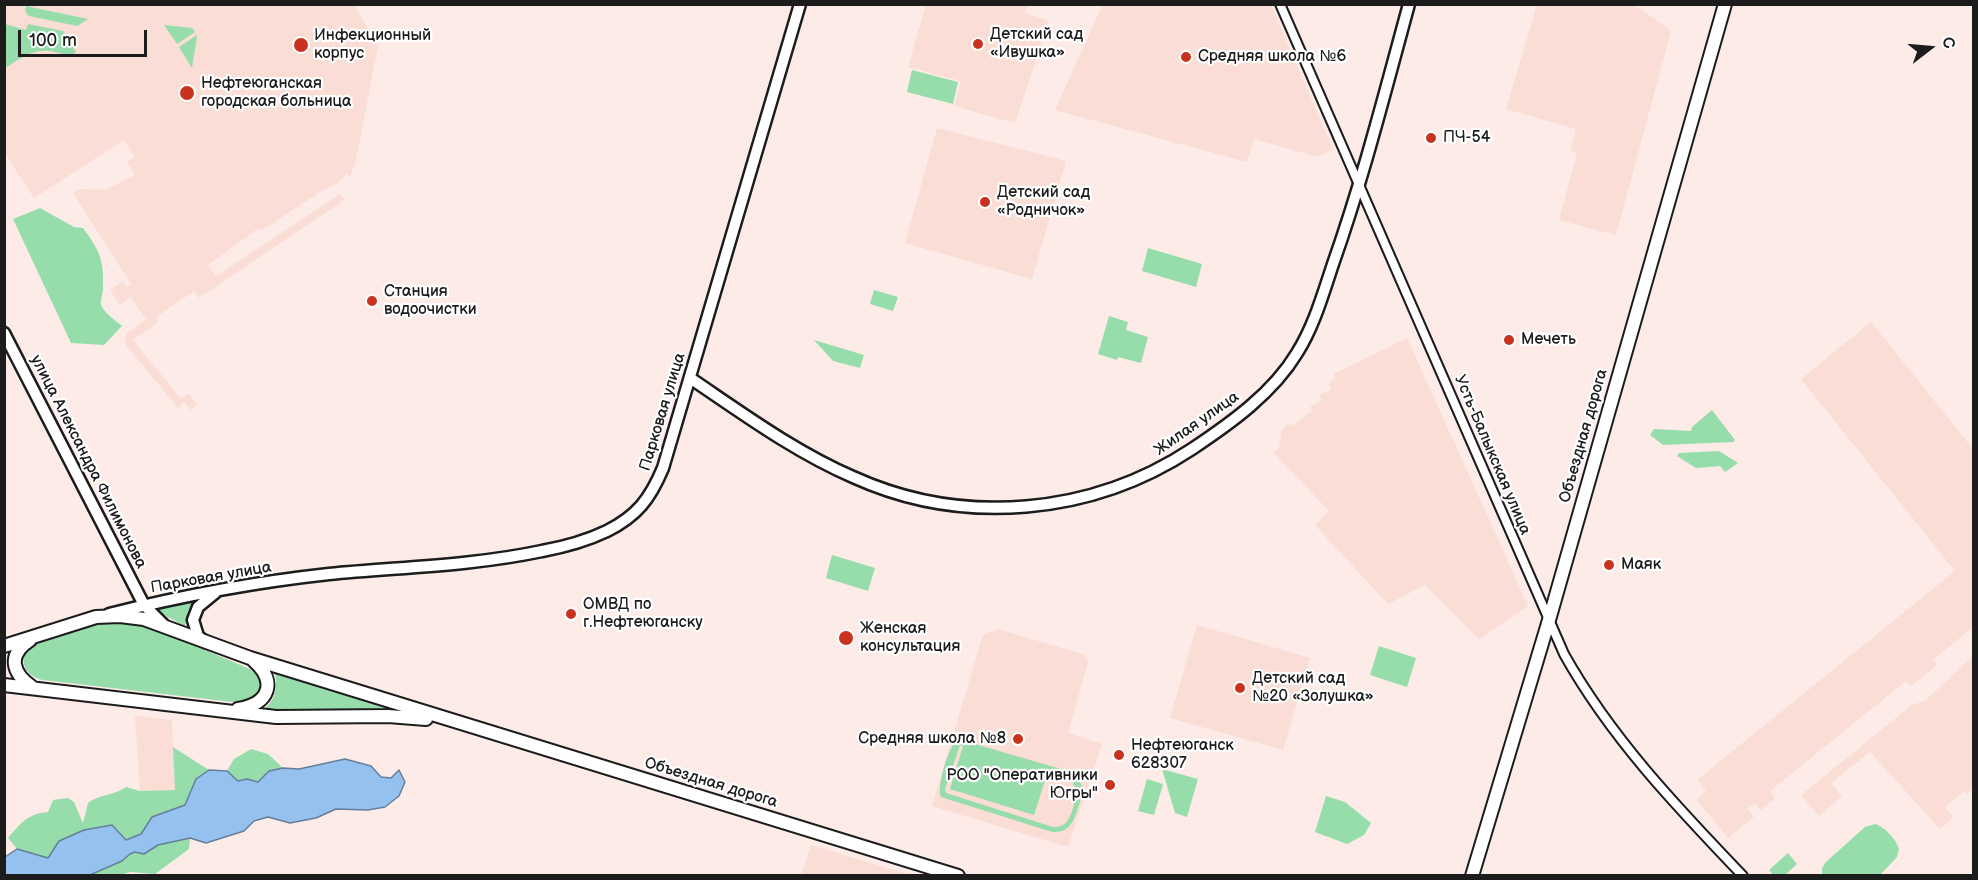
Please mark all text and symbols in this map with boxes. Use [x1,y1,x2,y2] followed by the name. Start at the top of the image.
[21,18,150,56] scale bar
[1900,18,1960,78] north arrow
[990,25,1083,63] place label: Детский сад «Ивушка»
[314,26,431,64] place label: Инфекционный корпус
[29,30,77,51] text: 100 m
[1937,35,1958,51] text: С
[292,36,310,54] marker: Инфекционный корпус
[971,37,985,51] marker: Детский сад «Ивушка»
[1198,47,1346,67] place label: Средняя школа №6
[1179,50,1193,64] marker: Средняя школа №6
[201,74,351,112] place label: Нефтеюганская городская больница
[178,84,196,102] marker: Нефтеюганская городская больница
[1443,128,1490,148] place label: ПЧ-54
[1424,131,1438,145] marker: ПЧ-54
[997,183,1090,221] place label: Детский сад «Родничок»
[978,195,992,209] marker: Детский сад «Родничок»
[384,282,477,320] place label: Станция водоочистки
[365,294,379,308] marker: Станция водоочистки
[1521,330,1576,350] place label: Мечеть
[1502,333,1516,347] marker: Мечеть
[636,351,690,473] street label: Парковая улица
[26,352,150,572] street label: улица Александра Филимонова
[1556,367,1612,505] street label: Объездная дорога
[1450,372,1534,538] street label: Усть-Балыкская улица
[1151,388,1243,460] street label: Жилая улица
[1621,555,1661,575] place label: Маяк
[149,558,273,598] street label: Парковая улица
[1602,558,1616,572] marker: Маяк
[583,595,703,633] place label: ОМВД по г.Нефтеюганску
[564,607,578,621] marker: ОМВД по г.Нефтеюганску
[860,619,960,657] place label: Женская консультация
[837,629,855,647] marker: Женская консультация
[1252,669,1374,707] place label: Детский сад №20 «Золушка»
[1233,681,1247,695] marker: Детский сад №20 «Золушка»
[858,729,1006,749] place label: Средняя школа №8
[1011,732,1025,746] marker: Средняя школа №8
[1131,736,1234,774] place label: Нефтеюганск 628307
[1112,748,1126,762] marker: Нефтеюганск 628307
[642,754,780,812] street label: Объездная дорога
[946,766,1098,804] place label: РОО "Оперативники Югры"
[1103,778,1117,792] marker: РОО "Оперативники Югры"

